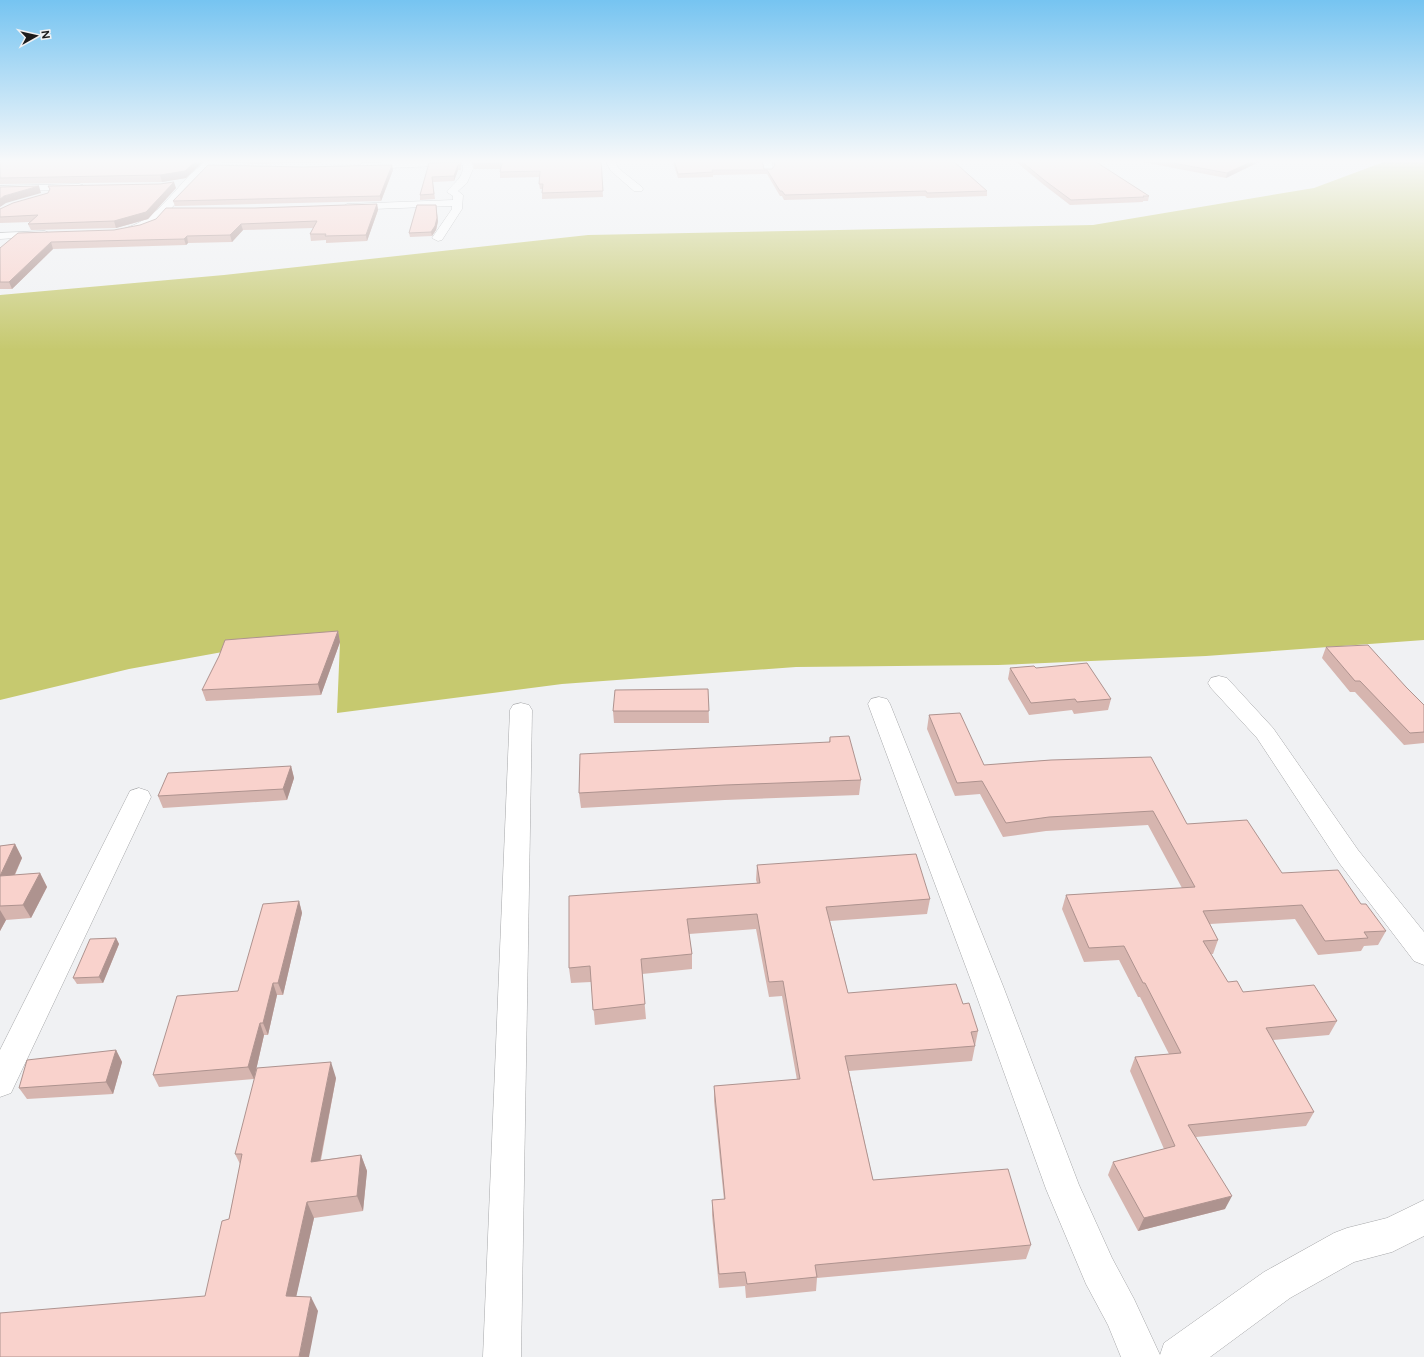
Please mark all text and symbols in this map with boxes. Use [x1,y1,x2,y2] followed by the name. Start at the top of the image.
[16,16,56,56] north arrow
[38,30,52,40] text: N

